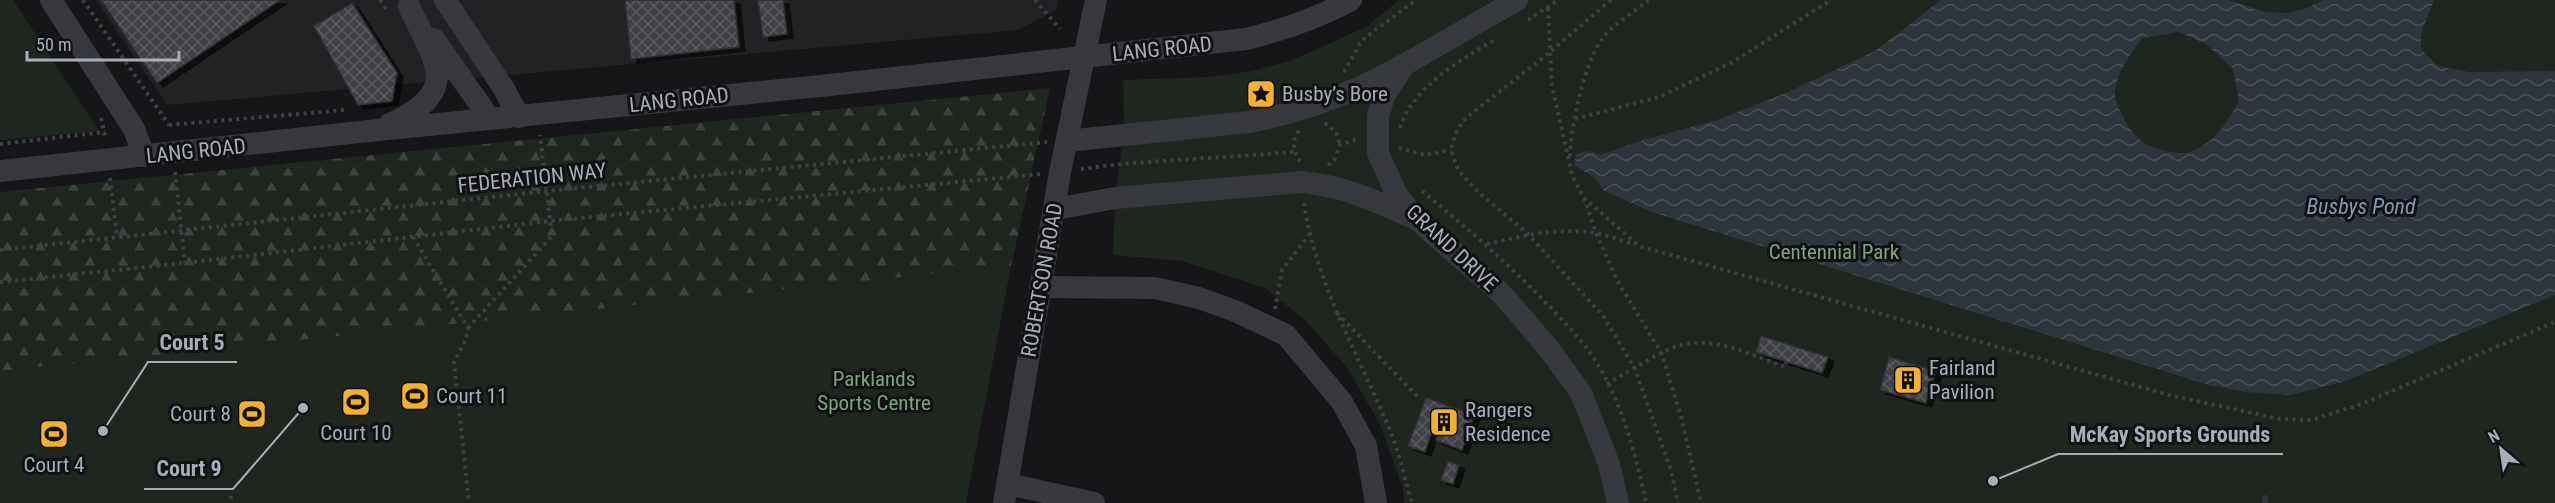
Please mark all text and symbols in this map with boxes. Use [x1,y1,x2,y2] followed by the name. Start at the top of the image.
[27,24,178,62] scale bar
[1111,32,1213,66] street label: LANG ROAD
[36,34,71,55] text: 50 m
[1245,78,1277,110] place icon: Busby’s Bore
[1282,82,1388,106] place label: Busby’s Bore
[628,83,730,117] street label: LANG ROAD
[145,134,247,168] street label: LANG ROAD
[457,158,607,198] street label: FEDERATION WAY
[2306,194,2416,219] water label: Busbys Pond
[1401,200,1503,296] street label: GRAND DRIVE
[1017,201,1067,359] street label: ROBERTSON ROAD
[1769,240,1900,264] park label: Centennial Park
[148,322,237,362] callout: Court 5
[159,330,225,355] text: Court 5
[1929,356,1996,404] place label: Fairland Pavilion
[1892,364,1924,396] building icon: Fairland Pavilion
[817,367,931,415] park label: Parklands Sports Centre
[399,380,431,412] sports icon: Court 11
[436,384,507,408] place label: Court 11
[340,386,372,418] sports icon: Court 10
[236,398,268,430] sports icon: Court 8
[1465,398,1551,446] place label: Rangers Residence
[170,402,231,426] place label: Court 8
[1428,406,1460,438] building icon: Rangers Residence
[2058,414,2283,454] callout: McKay Sports Grounds
[38,418,70,450] sports icon: Court 4
[2471,419,2531,479] north arrow
[320,421,392,445] place label: Court 10
[2070,422,2270,447] text: McKay Sports Grounds
[2485,426,2503,447] text: N
[144,449,233,489] callout: Court 9
[24,453,84,477] place label: Court 4
[156,456,222,481] text: Court 9

